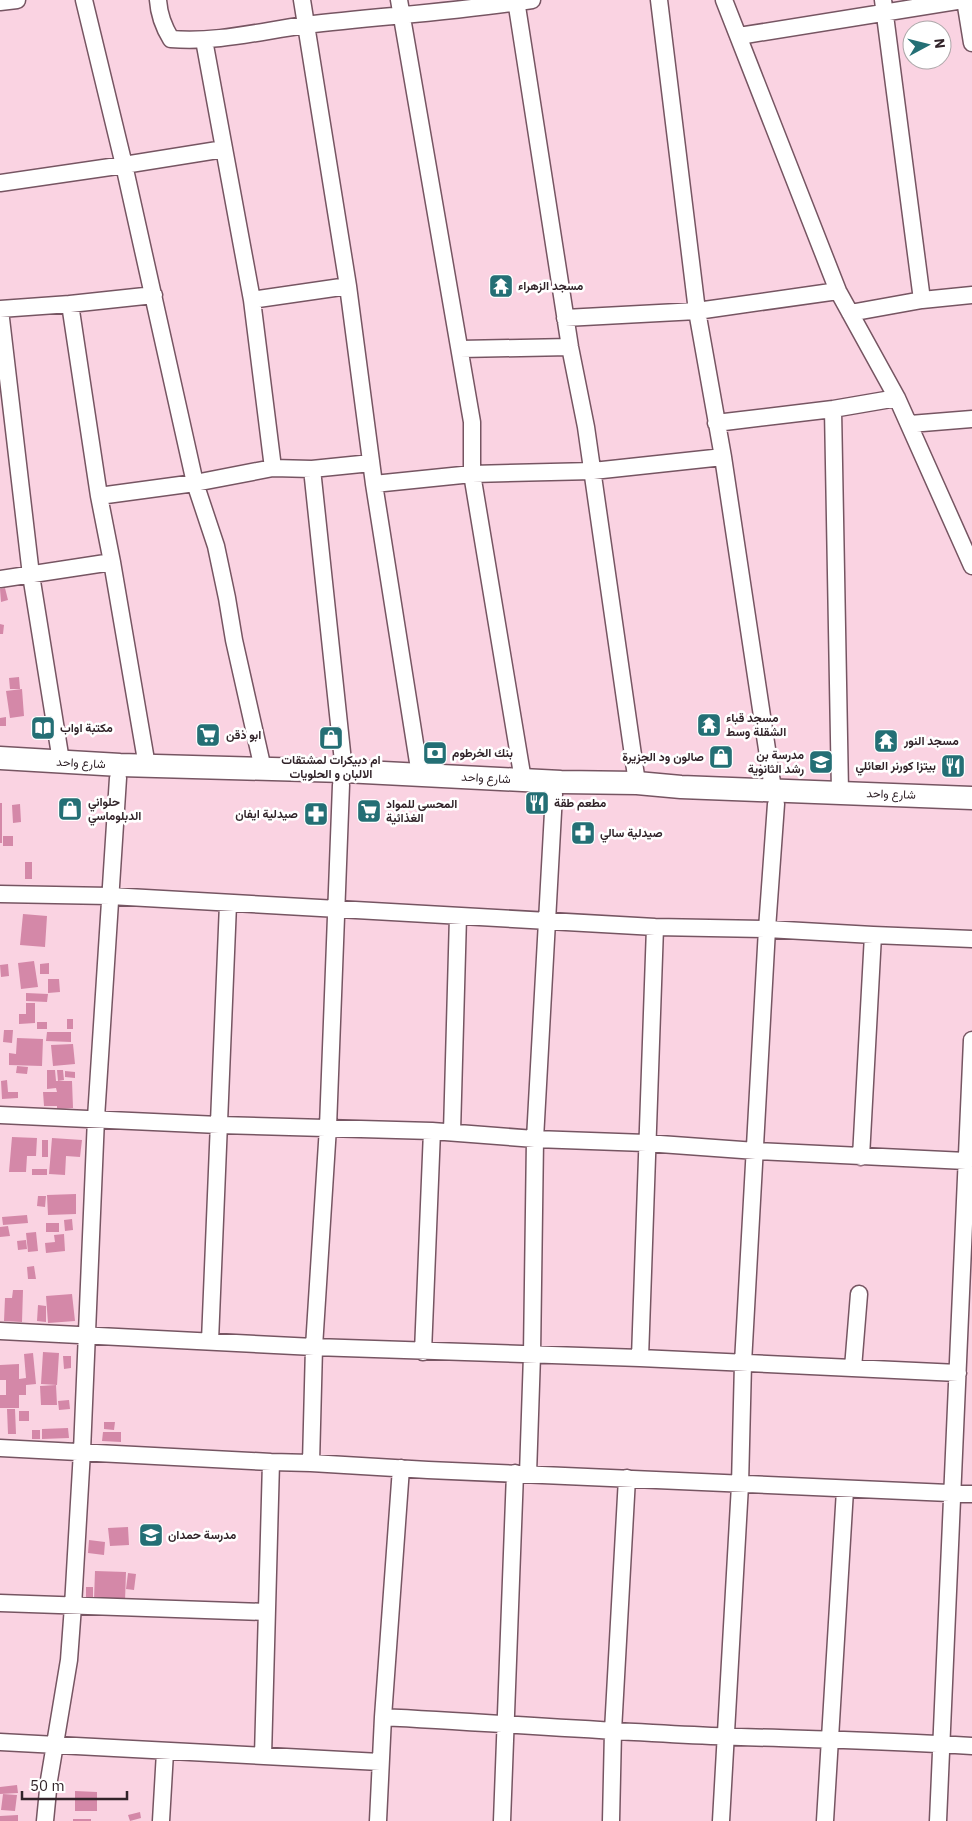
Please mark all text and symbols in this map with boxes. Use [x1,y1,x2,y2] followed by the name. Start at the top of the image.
[902,20,952,70] north arrow
[930,37,949,50] text: N
[488,273,514,299] temple icon: مسجد الزهراء
[518,278,584,294] place label: مسجد الزهراء
[726,710,786,740] place label: مسجد قباء الشقلة وسط
[696,712,722,738] temple icon: مسجد قباء الشقلة وسط
[30,715,56,741] library icon: مكتبة اواب
[60,720,113,736] place label: مكتبة اواب
[195,722,221,748] supermarket icon: ابو ذقن
[318,725,344,751] shop icon: ام دبيكرات لمشتقات الالبان و الحلويات
[226,727,261,743] place label: ابو ذقن
[873,728,899,754] temple icon: مسجد النور
[903,733,959,749] place label: مسجد النور
[422,740,448,766] bank icon: بنك الخرطوم
[708,744,734,770] shop icon: صالون ود الجزيرة
[452,745,513,761] place label: بنك الخرطوم
[748,747,804,777] place label: مدرسة بن رشد الثانوية
[622,749,704,765] place label: صالون ود الجزيرة
[808,749,834,775] school or university icon: مدرسة بن رشد الثانوية
[281,752,381,782] place label: ام دبيكرات لمشتقات الالبان و الحلويات
[940,753,966,779] restaurant icon: بيتزا كورنر العائلي
[56,754,106,773] street label: شارع واحد
[856,758,936,776] place label: بيتزا كورنر العائلي
[461,769,511,788] street label: شارع واحد
[866,785,916,804] street label: شارع واحد
[524,790,550,816] restaurant icon: مطعم طقة
[88,794,141,826] place label: حلواني الدبلوماسي
[554,795,607,811] place label: مطعم طقة
[57,796,83,822] shop icon: حلواني الدبلوماسي
[386,796,457,825] place label: المحسي للمواد الغذائية
[356,798,382,824] supermarket icon: المحسي للمواد الغذائية
[303,801,329,827] pharmacy icon: صيدلية ايفان
[235,806,298,821] place label: صيدلية ايفان
[570,820,596,846] pharmacy icon: صيدلية سالي
[600,825,663,843] place label: صيدلية سالي
[138,1522,164,1548] school or university icon: مدرسة حمدان
[168,1527,237,1543] place label: مدرسة حمدان
[22,1768,128,1800] scale bar
[30,1776,65,1795] text: 50 m

